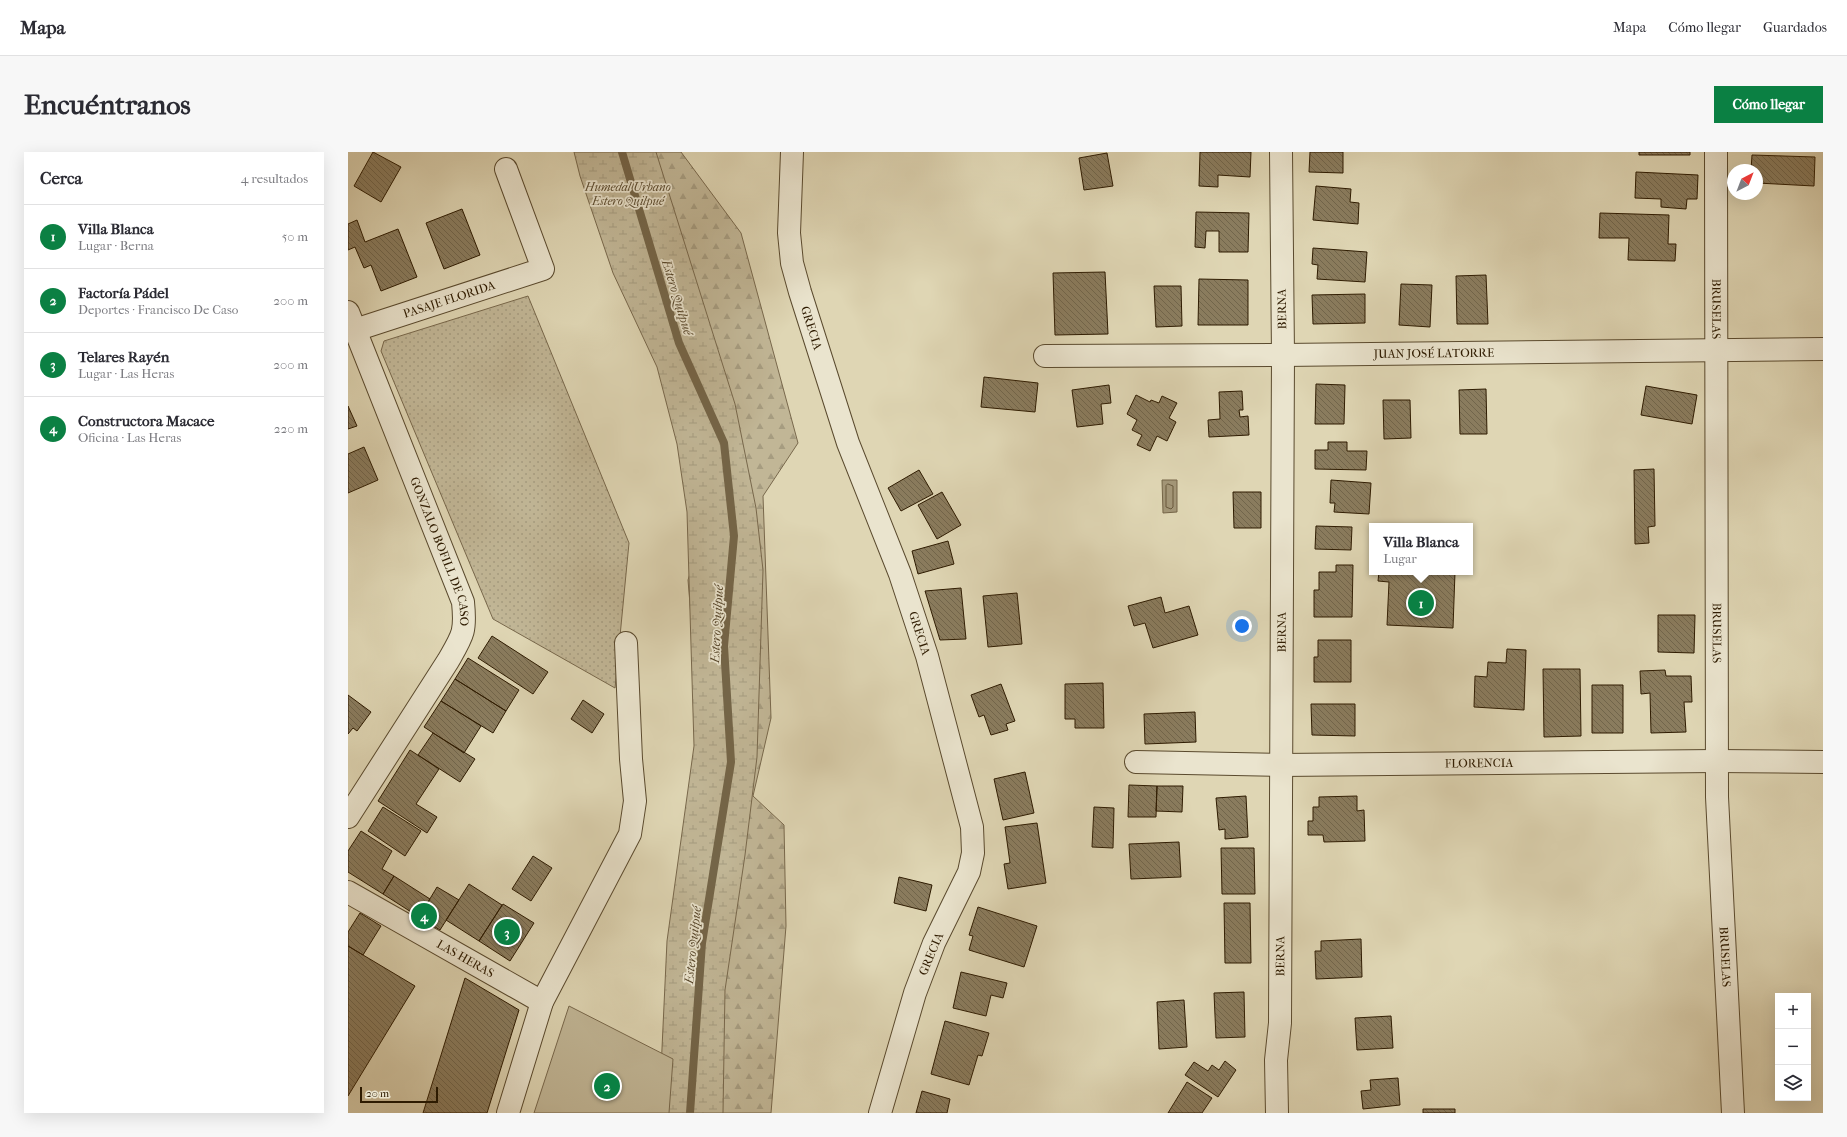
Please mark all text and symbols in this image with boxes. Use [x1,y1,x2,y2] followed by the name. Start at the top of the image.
[20,17,65,39] text: Mapa
[1613,19,1646,36] text: Mapa
[1668,19,1741,36] text: Cómo llegar
[1763,19,1827,36] text: Guardados
[1714,86,1823,123] button: Cómo llegar
[24,88,191,121] text: Encuéntranos
[1727,164,1763,200] north arrow
[40,168,82,188] text: Cerca
[241,171,308,186] text: 4 resultados
[584,180,671,209] park label: Humedal Urbano Estero Quilpué
[78,220,154,238] text: Villa Blanca
[51,229,55,244] text: 1
[282,229,308,244] text: 50 m
[78,238,154,253] text: Lugar · Berna
[658,257,697,339] water label: Estero Quilpué
[401,278,497,321] street label: PASAJE FLORIDA
[1709,279,1723,339] street label: BRUSELAS
[78,284,169,302] text: Factoría Pádel
[1275,288,1289,329] street label: BERNA
[50,293,56,308] text: 2
[273,293,308,308] text: 200 m
[78,302,238,317] text: Deportes · Francisco De Caso
[798,304,825,352] street label: GRECIA
[1373,345,1494,361] street label: JUAN JOSÉ LATORRE
[78,348,169,366] text: Telares Rayén
[50,357,56,372] text: 3
[273,357,308,372] text: 200 m
[78,366,174,381] text: Lugar · Las Heras
[78,412,214,430] text: Constructora Macace
[49,421,57,436] text: 4
[274,421,308,436] text: 220 m
[78,430,181,445] text: Oficina · Las Heras
[407,475,471,626] street label: GONZALO BOFILL DE CASO
[1369,523,1473,575] popup
[1383,533,1459,551] text: Villa Blanca
[1383,551,1417,566] text: Lugar
[707,583,727,664] water label: Estero Quilpué
[1408,588,1434,618] pin: 1
[1710,603,1724,663] street label: BRUSELAS
[906,610,933,657] street label: GRECIA
[1275,612,1289,652] street label: BERNA
[1232,616,1252,636] your location
[1445,756,1514,770] street label: FLORENCIA
[411,901,437,931] pin: 4
[681,904,705,986] water label: Estero Quilpué
[494,917,520,947] pin: 3
[1717,926,1734,987] street label: BRUSELAS
[916,930,946,977] street label: GRECIA
[1273,936,1287,976] street label: BERNA
[434,937,497,980] street label: LAS HERAS
[1775,993,1811,1101] map controls
[1775,993,1811,1029] button: +
[1775,1029,1811,1065] button: −
[1775,1065,1811,1101] button: layers
[594,1071,620,1101] pin: 2
[360,1085,438,1104] scale bar
[366,1087,389,1100] text: 20 m

